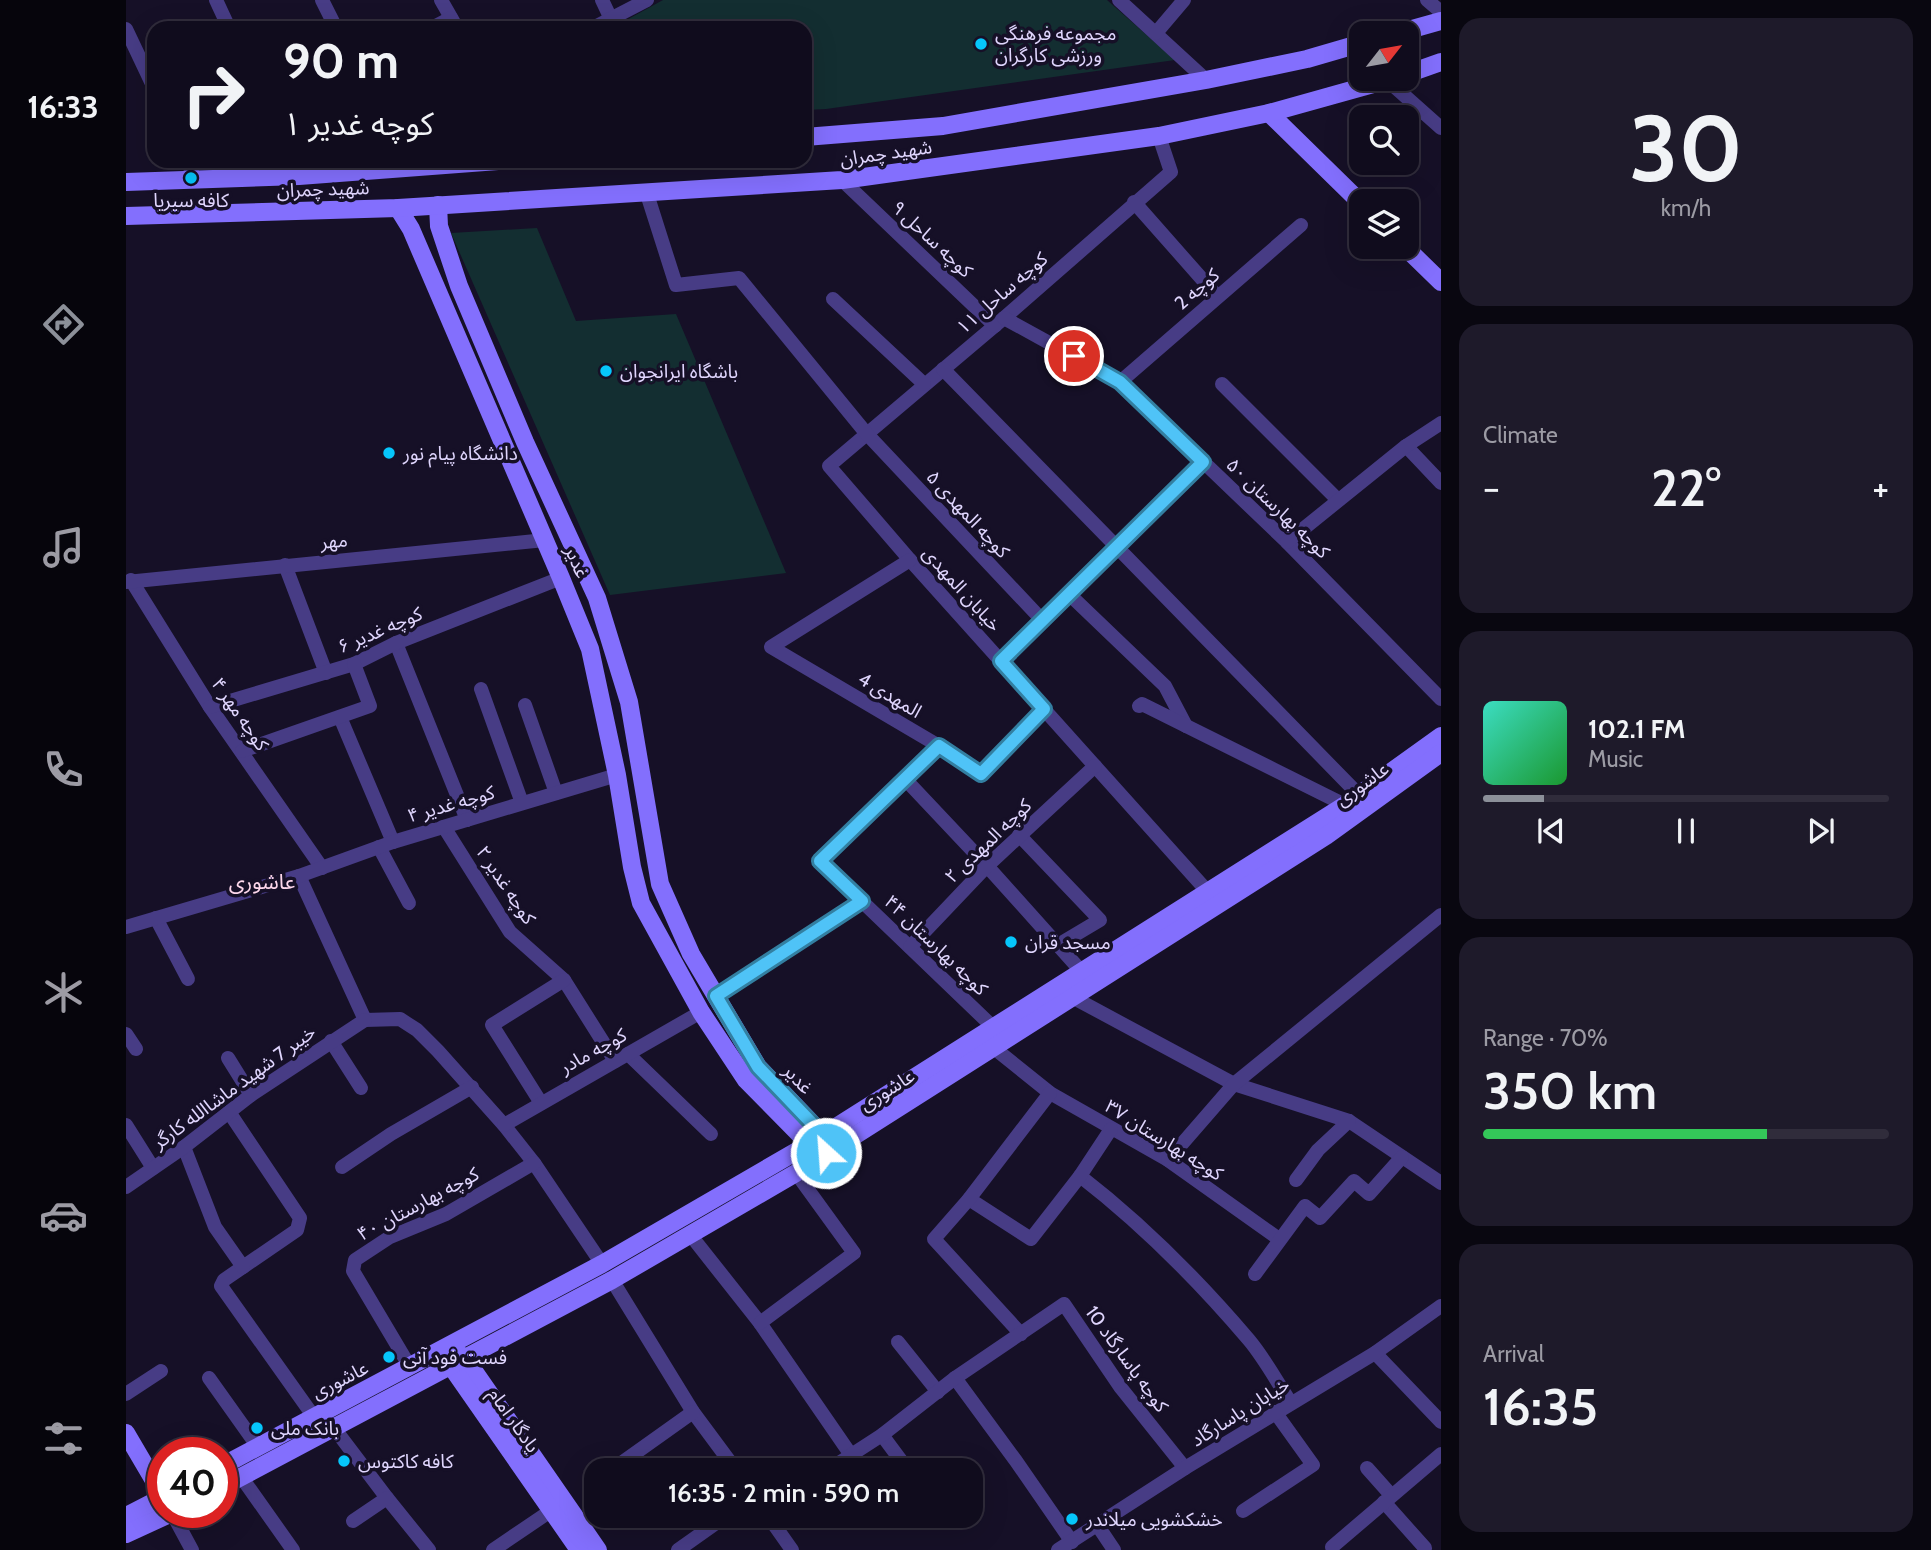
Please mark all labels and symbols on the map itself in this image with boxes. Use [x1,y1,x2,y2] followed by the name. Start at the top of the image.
[1349,21,1419,91] north arrow
[995,22,1116,67] place label: مجموعه فرهنگی ورزشی کارگران
[973,36,989,52] marker: مجموعه فرهنگی ورزشی کارگران
[838,135,934,172] street label: شهید چمران
[183,170,199,186] marker: کافه سیریا
[276,176,370,203] street label: شهید چمران
[153,189,230,212] place label: کافه سیریا
[886,196,978,284] street label: کوچه ساحل ۹
[952,246,1054,340] street label: کوچه ساحل ۱۱
[1170,263,1226,315] street label: کوچه 2
[1044,326,1104,386] pin
[620,360,738,383] place label: باشگاه ایرانجوان
[598,363,614,379] marker: باشگاه ایرانجوان
[402,442,518,468] place label: دانشگاه پیام نور
[381,445,397,461] marker: دانشگاه پیام نور
[1221,453,1335,565] street label: کوچه بهارستان ۵۰
[921,465,1015,564] street label: کوچه المهدی ۵
[318,528,349,554] street label: مهر
[560,541,594,582] street label: غدیر
[918,542,1006,636] street label: خیابان المهدی
[334,601,427,659] street label: کوچه غدیر ۶
[854,667,926,723] street label: المهدی 4
[206,673,274,756] street label: کوچه مهر ۴
[1331,757,1393,811] street label: عاشوری
[405,780,499,828] street label: کوچه غدیر ۴
[940,793,1038,889] street label: کوچه المهدی ۲
[471,841,541,930] street label: کوچه غدیر ۲
[229,869,295,894] district label: عاشوری
[879,890,993,1002] street label: کوچه بهارستان ۴۴
[1025,931,1111,954] place label: مسجد قران
[1003,934,1019,950] marker: مسجد قران
[147,1020,320,1154] street label: خیبر 7 شهید ماشاالله کارگر
[555,1023,632,1080] street label: کوچه مادر
[778,1058,818,1099] street label: غدیر
[855,1064,919,1116] street label: عاشوری
[1100,1095,1228,1187] street label: کوچه بهارستان ۳۷
[789,1116,863,1190] position arrow
[353,1162,484,1247] street label: کوچه بهارستان ۴۰
[1080,1301,1174,1418] street label: کوچه پاسارگاد 10
[403,1346,507,1369] place label: فست فود آنی
[381,1349,397,1365] marker: فست فود آنی
[308,1356,372,1404] street label: عاشوری
[1186,1373,1294,1452] street label: خیابان پاسارگاد
[481,1383,545,1459] street label: یادگار امام
[271,1417,339,1440] place label: بانک ملی
[249,1420,265,1436] marker: بانک ملی
[147,1437,238,1528] speed limit sign: 40
[358,1450,455,1473] place label: کافه کاکتوس
[336,1453,352,1469] marker: کافه کاکتوس
[1085,1508,1223,1531] place label: خشکشویی میلاندر
[1064,1511,1080,1527] marker: خشکشویی میلاندر

